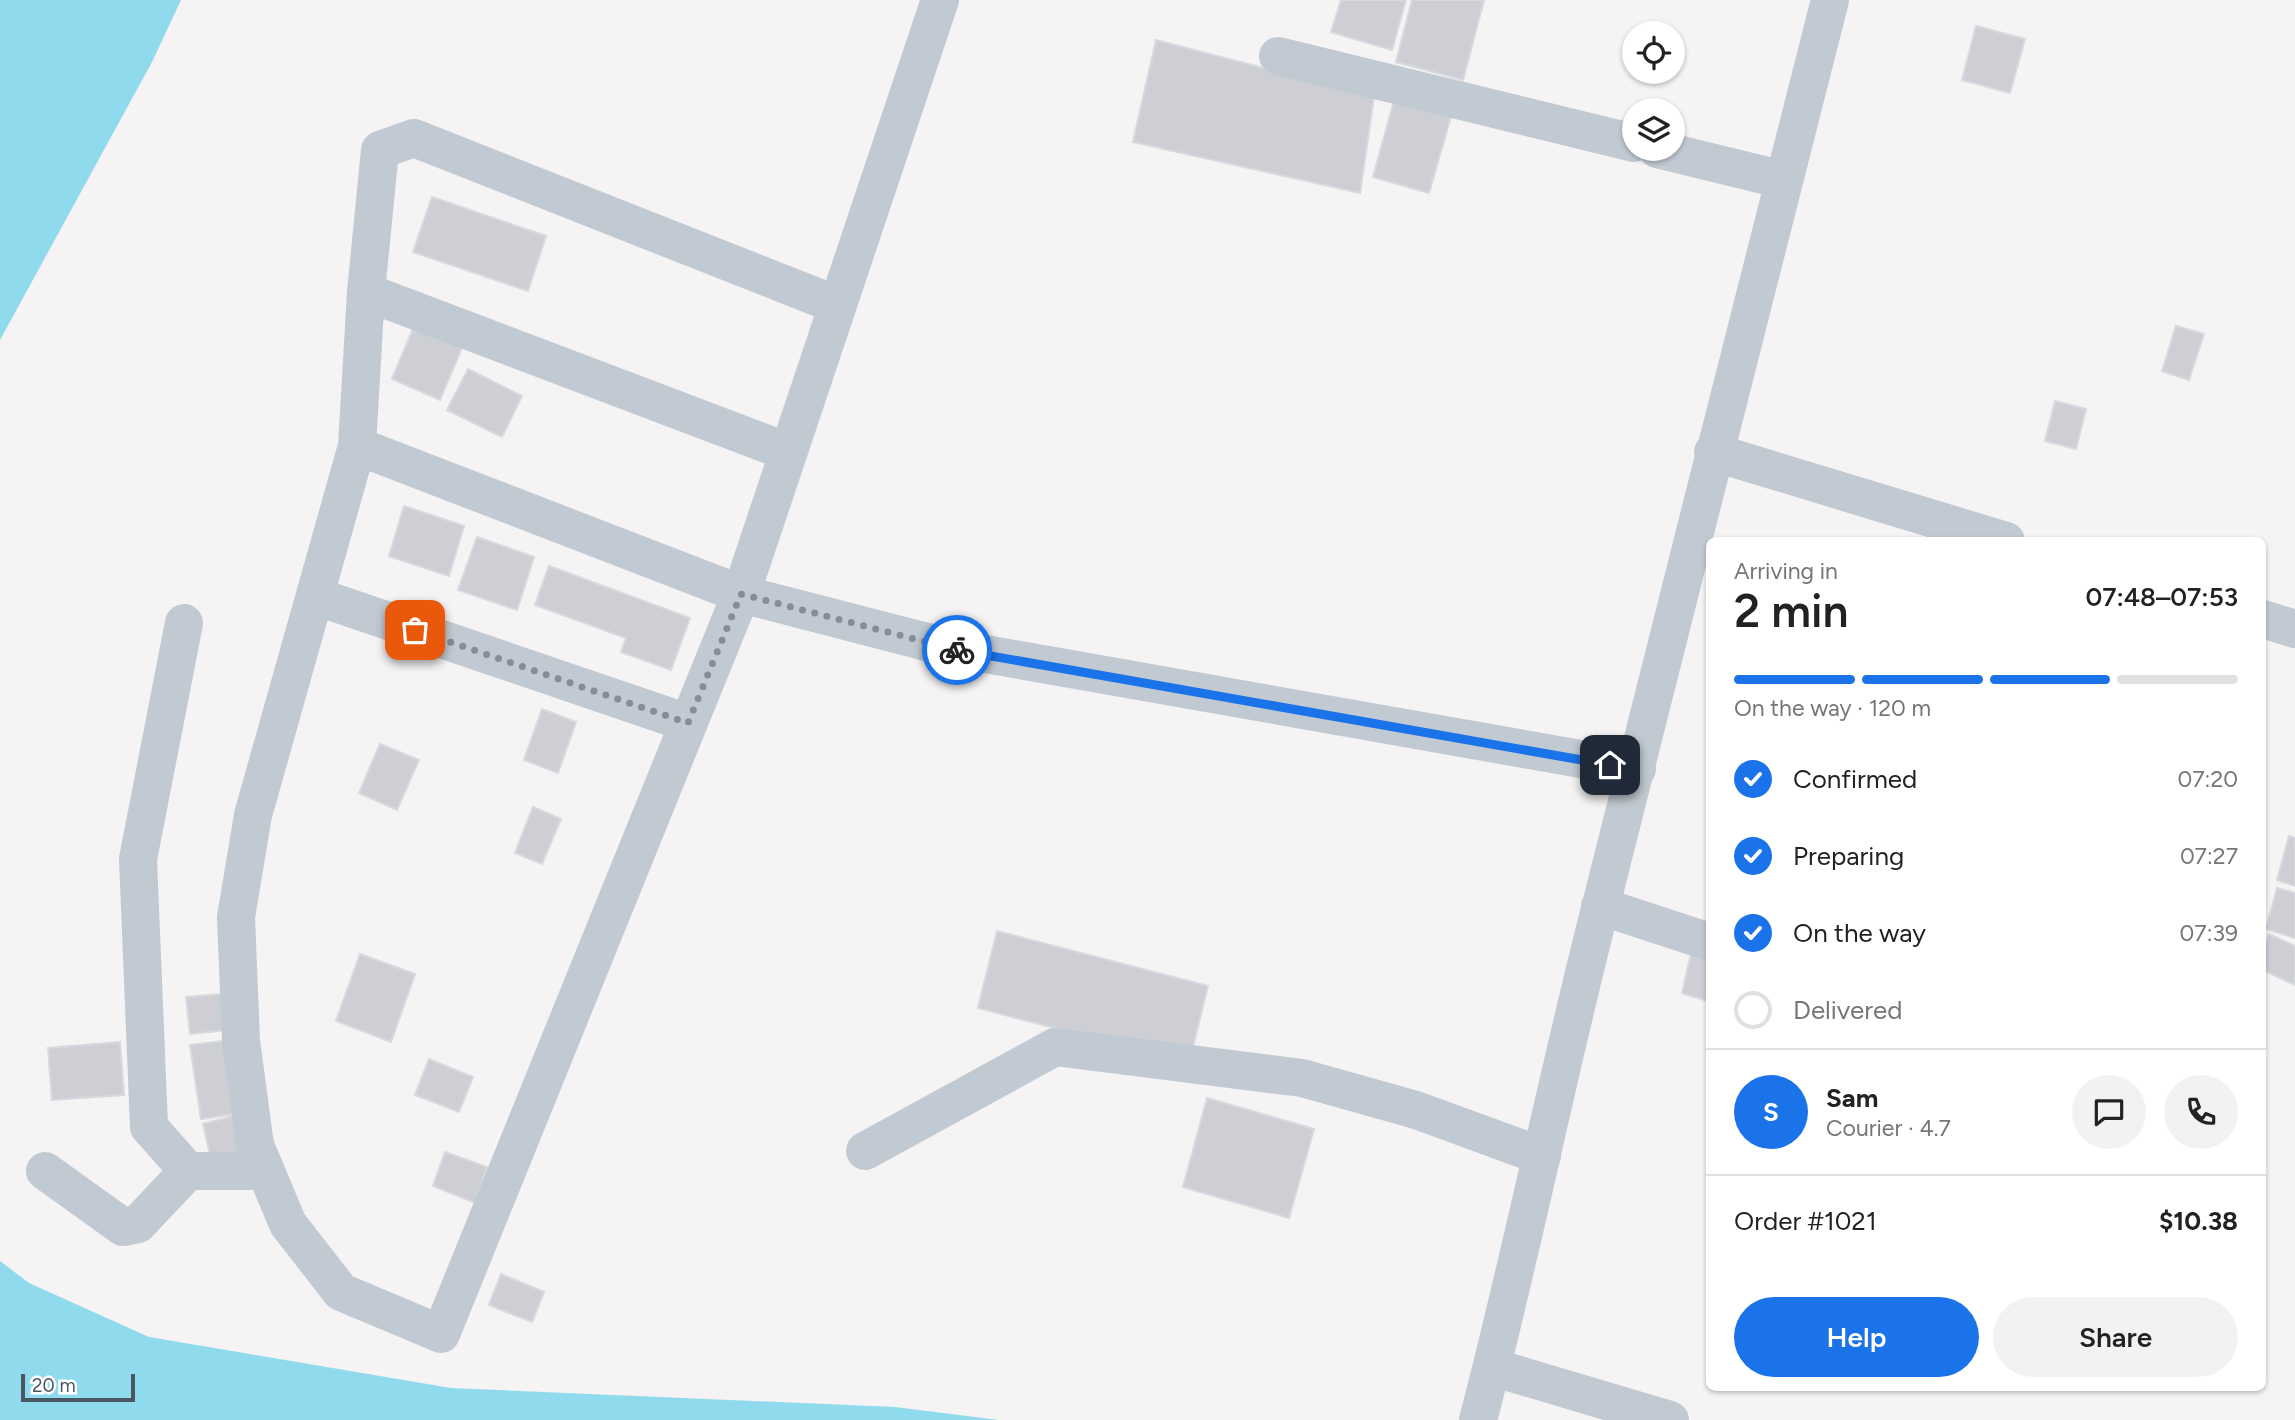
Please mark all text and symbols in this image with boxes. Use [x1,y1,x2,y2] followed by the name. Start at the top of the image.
[1622,21,1685,161] map controls
[1622,21,1685,84] button: locate
[1622,98,1685,161] button: layers
[1734,557,1838,585] text: Arriving in
[2085,581,2238,613] text: 07:48–07:53
[1734,583,1849,639] text: 2 min
[385,600,445,660] pin
[396,611,434,649] icon: bag
[922,615,992,685] courier
[938,631,976,669] icon: bike
[1734,694,1931,722] text: On the way · 120 m
[1580,735,1640,795] pin
[1591,746,1629,784] icon: home
[1734,760,1772,798] icon: check
[1793,763,1917,795] text: Confirmed
[2177,765,2238,793] text: 07:20
[1734,837,1772,875] icon: check
[1793,840,1904,872] text: Preparing
[2180,842,2238,870] text: 07:27
[1734,914,1772,952] icon: check
[1793,917,1926,949] text: On the way
[2180,919,2238,947] text: 07:39
[1793,994,1902,1026] text: Delivered
[2072,1075,2146,1149] button: chat
[2164,1075,2238,1149] button: phone
[1826,1082,1878,1114] text: Sam
[1763,1096,1779,1128] text: S
[1826,1114,1951,1142] text: Courier · 4.7
[1734,1205,1877,1237] text: Order #1021
[2159,1205,2238,1237] text: $10.38
[1734,1297,1979,1377] button: Help
[1993,1297,2238,1377] button: Share
[21,1371,135,1403] scale bar
[32,1374,76,1397] text: 20 m

